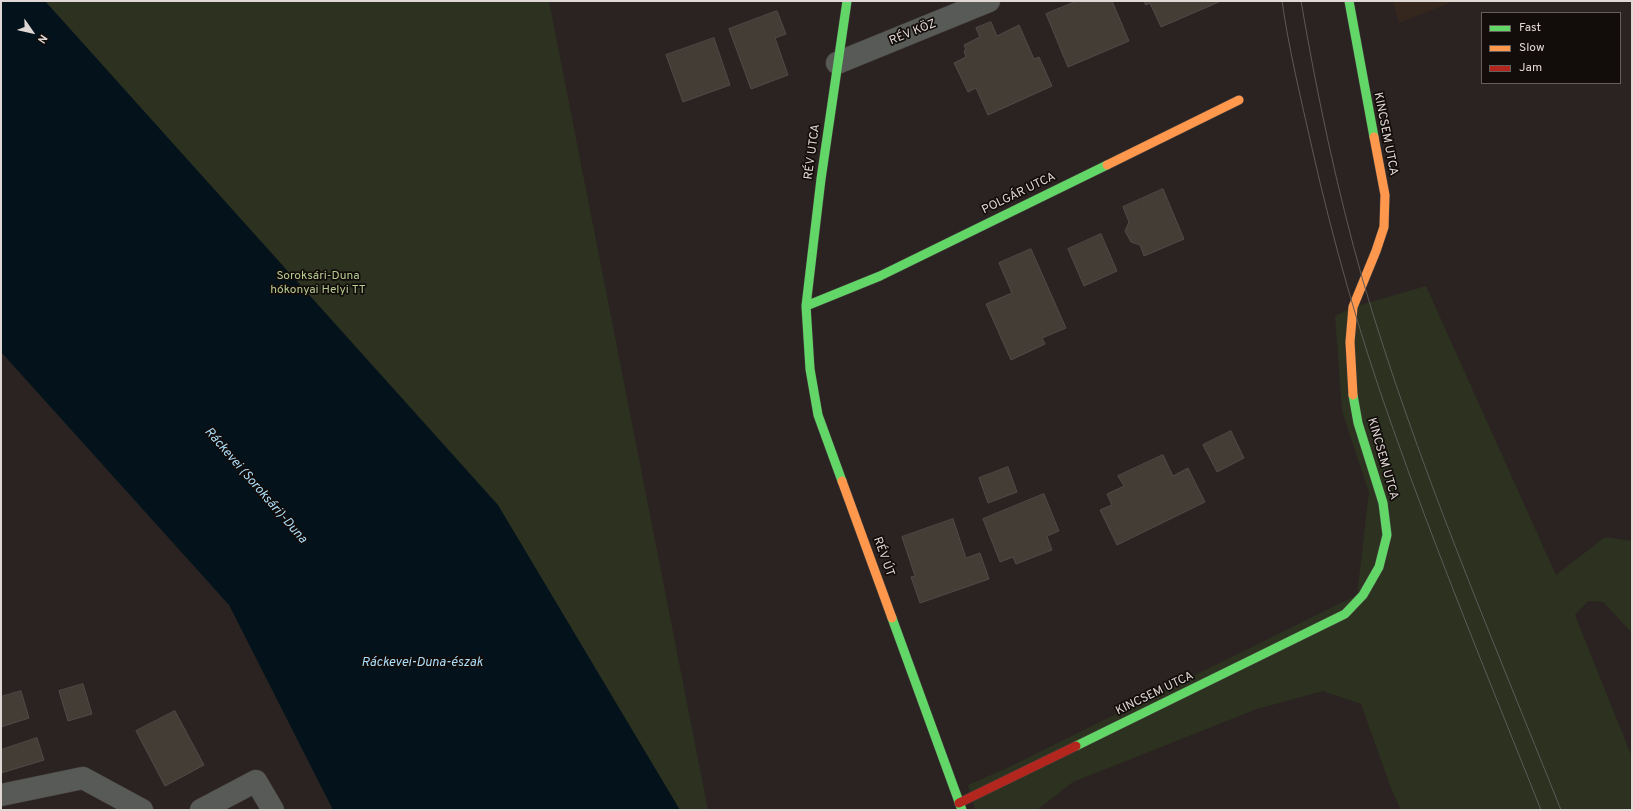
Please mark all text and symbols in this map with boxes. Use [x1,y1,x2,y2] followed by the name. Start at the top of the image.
[12,12,52,52] north arrow
[1481,12,1621,84] legend
[887,17,939,49] street label: RÉV KÖZ
[1519,20,1541,36] text: Fast
[34,32,50,46] text: N
[1519,40,1545,56] text: Slow
[1519,60,1542,76] text: Jam
[1370,91,1400,177] street label: KINCSEM UTCA
[802,123,824,181] street label: RÉV UTCA
[980,170,1058,218] street label: POLGÁR UTCA
[270,270,366,298] park label: Soroksári-Duna hókonyai Helyi TT
[1363,416,1401,502] street label: KINCSEM UTCA
[200,425,310,547] water label: Ráckevei (Soroksári)-Duna
[869,535,897,579] street label: RÉV ÚT
[361,655,483,671] water label: Ráckevei-Duna-észak
[1114,669,1196,719] street label: KINCSEM UTCA

